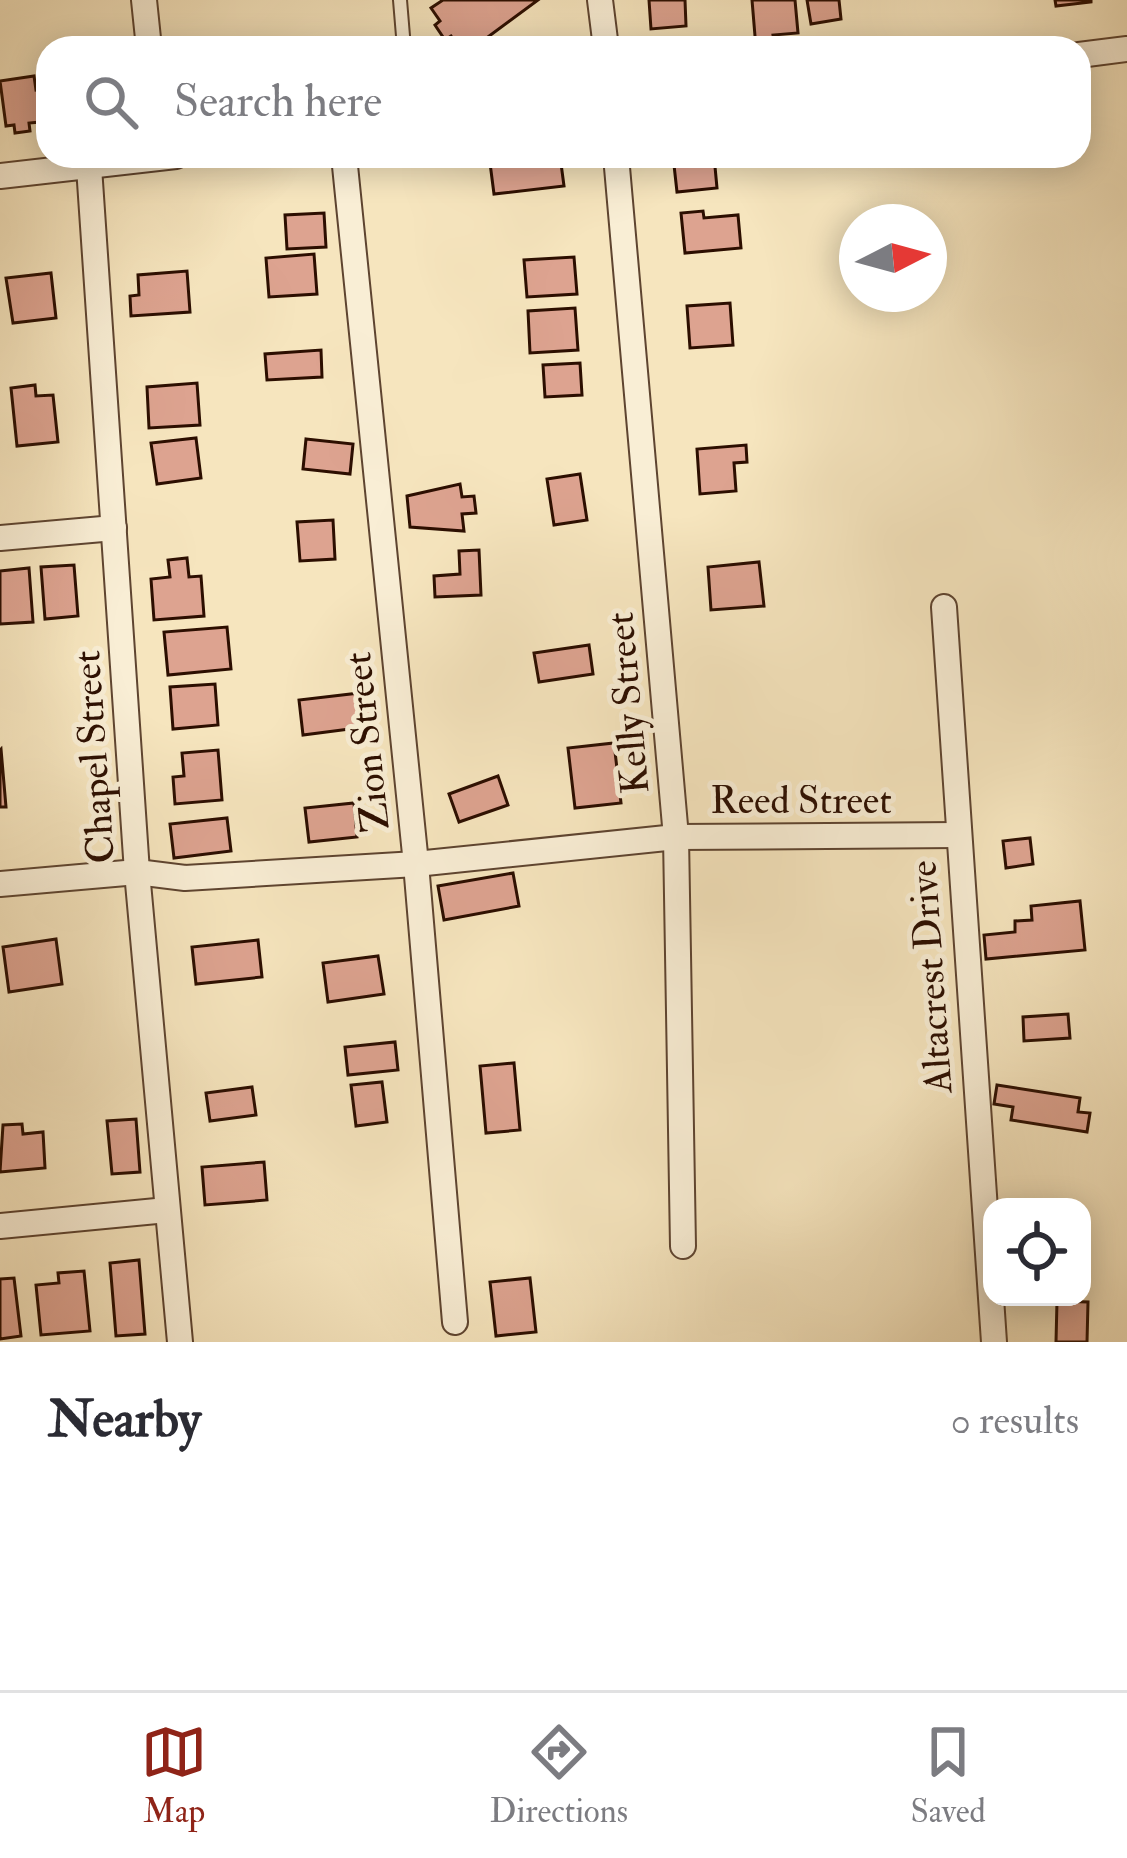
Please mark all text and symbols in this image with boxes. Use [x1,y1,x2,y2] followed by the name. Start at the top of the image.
[36,36,1091,168] search box
[78,69,144,135] icon: search
[174,74,382,130] text: Search here
[839,204,947,312] north arrow
[596,610,660,796] street label: Kelly Street
[62,649,126,865] street label: Chapel Street
[333,650,401,834] street label: Zion Street
[710,776,892,825] street label: Reed Street
[898,859,964,1096] street label: Altacrest Drive
[983,1198,1091,1306] map controls
[983,1198,1091,1306] button: locate
[48,1388,201,1452] text: Nearby
[951,1396,1079,1445] text: 0 results
[141,1719,207,1832] tab: Map
[490,1719,628,1832] tab: Directions
[910,1719,986,1832] tab: Saved

